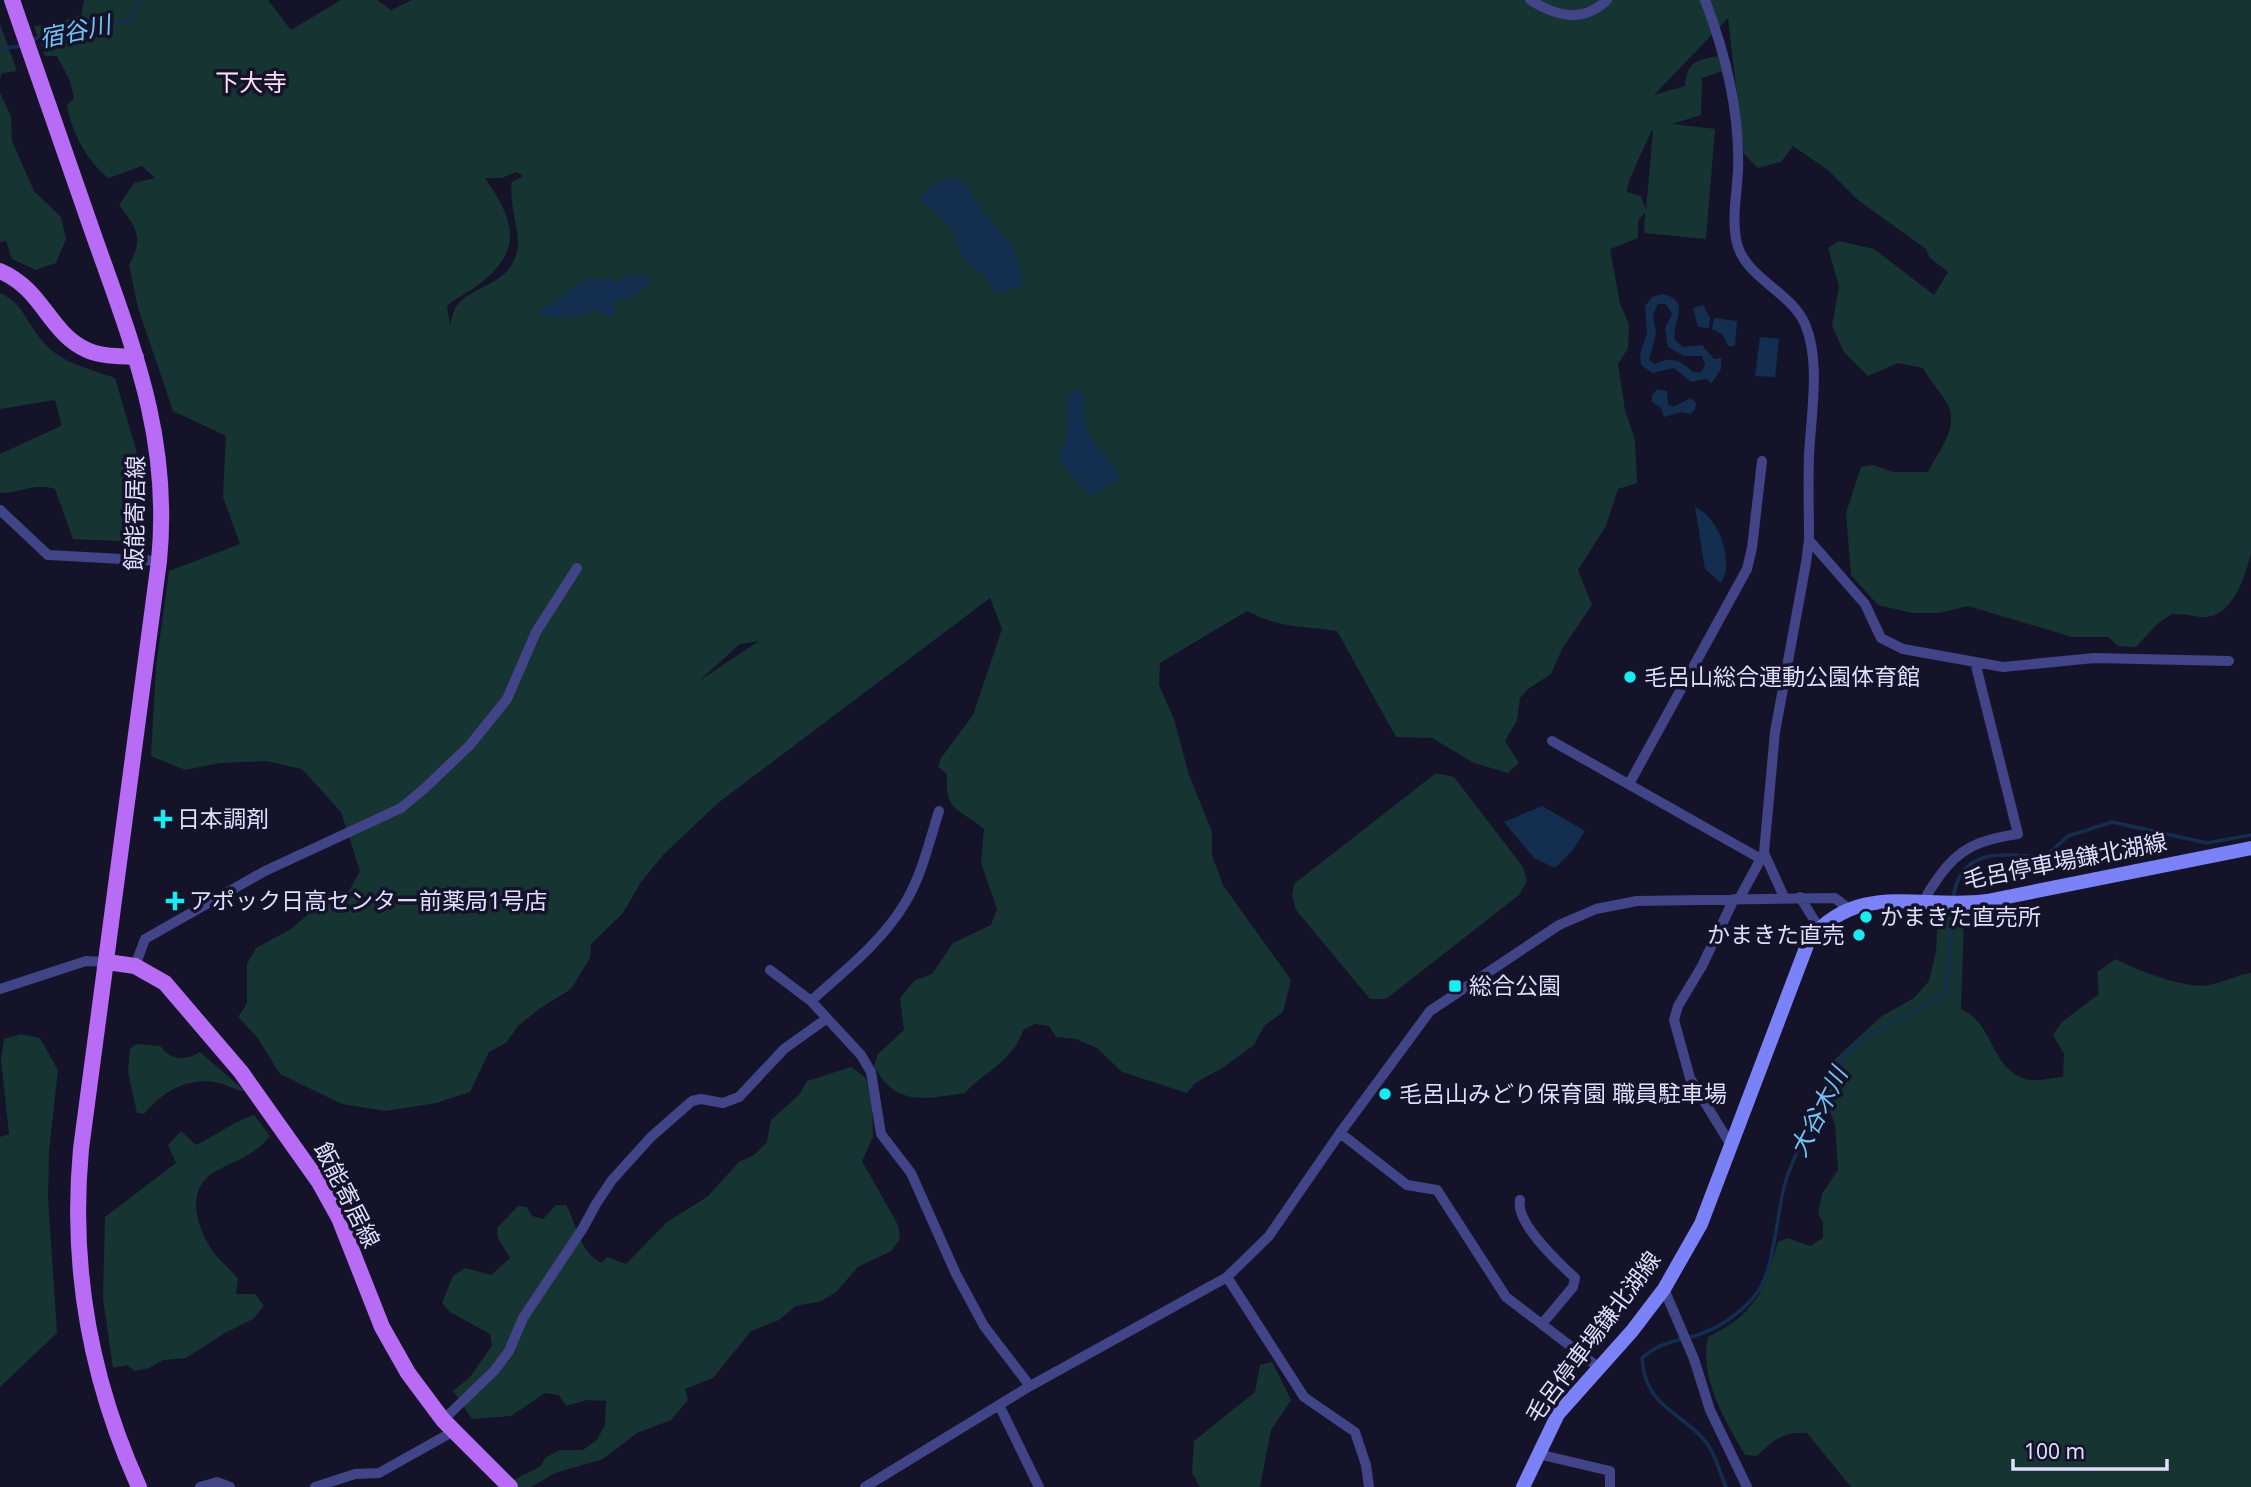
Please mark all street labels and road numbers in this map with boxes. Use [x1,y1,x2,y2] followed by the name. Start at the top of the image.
[117,455,151,571] street label: 飯能寄居線
[1960,825,2169,895] street label: 毛呂停車場鎌北湖線
[308,1136,388,1253] street label: 飯能寄居線
[1517,1244,1667,1429] street label: 毛呂停車場鎌北湖線

